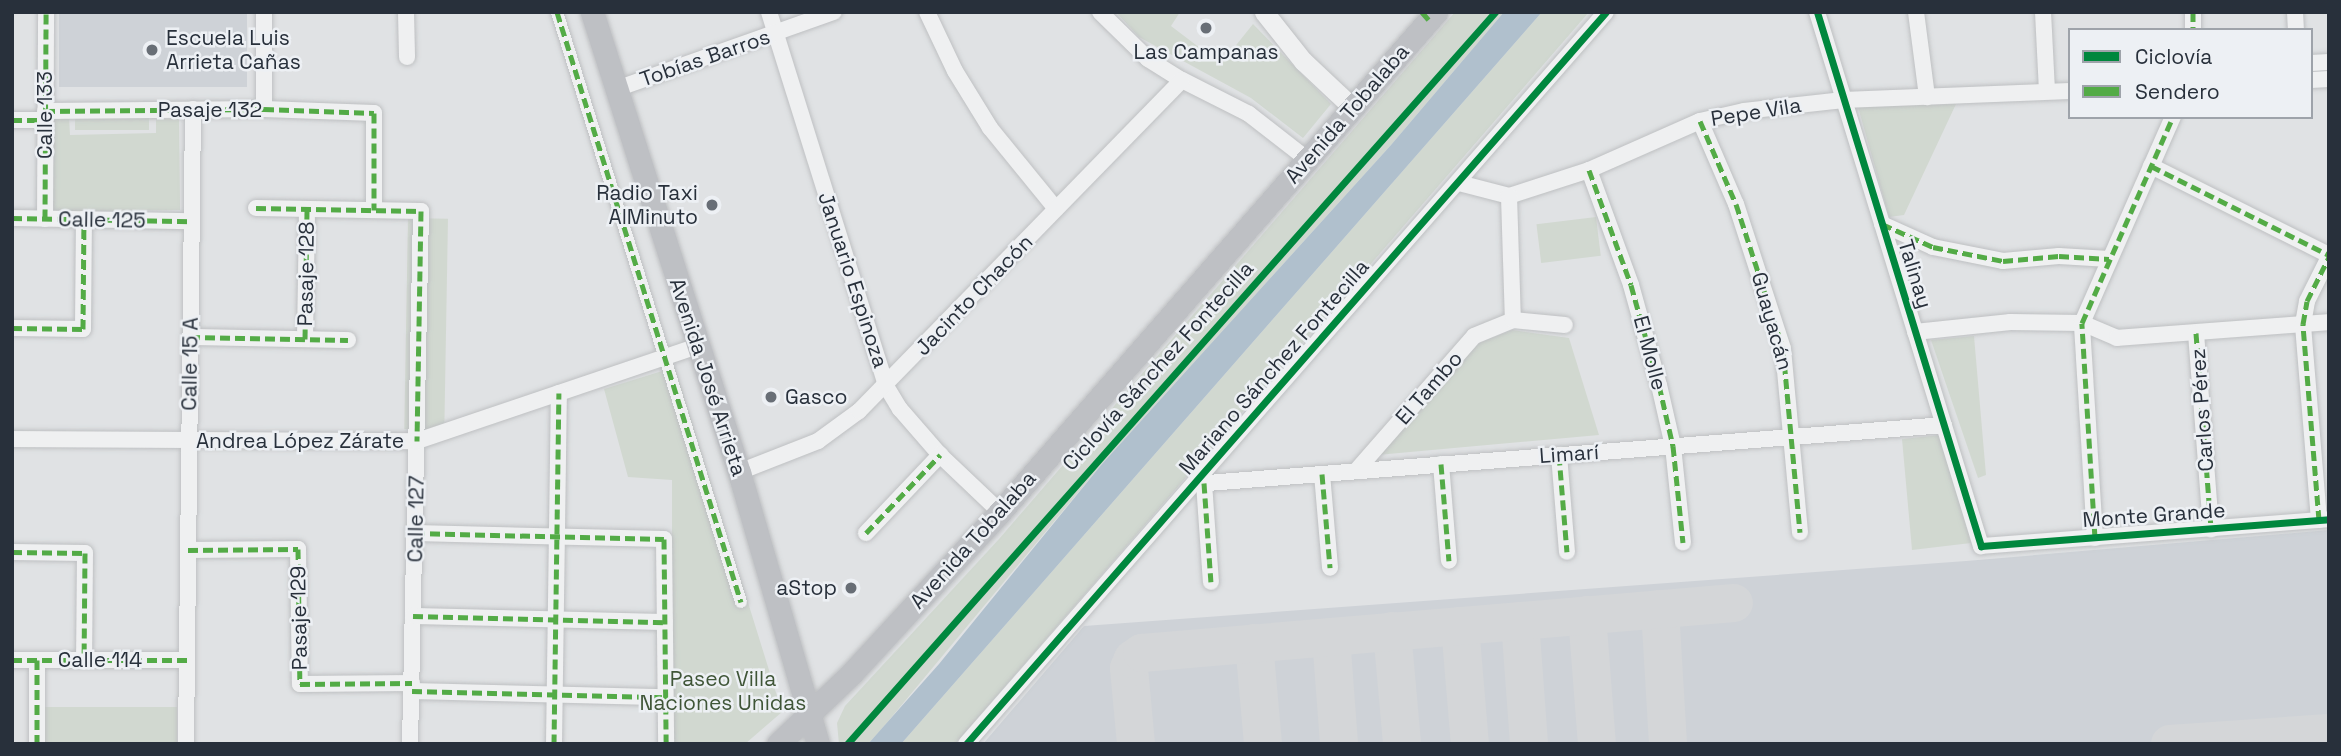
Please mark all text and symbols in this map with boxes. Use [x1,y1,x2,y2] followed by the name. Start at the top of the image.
[1198,20,1214,36] marker: Las Campanas
[637,24,773,92] street label: Tobías Barros
[166,25,301,75] place label: Escuela Luis Arrieta Cañas
[2068,28,2313,119] legend
[1133,39,1279,65] place label: Las Campanas
[1279,39,1415,189] street label: Avenida Tobalaba
[144,42,160,58] marker: Escuela Luis Arrieta Cañas
[2135,43,2212,70] text: Ciclovía
[32,71,58,159] street label: Calle 133
[2135,78,2220,105] text: Sendero
[1709,92,1803,132] street label: Pepe Vila
[158,97,262,123] street label: Pasaje 132
[596,180,698,230] place label: Radio Taxi AlMinuto
[813,189,893,371] street label: Januario Espinoza
[704,197,720,213] marker: Radio Taxi AlMinuto
[58,207,146,233] street label: Calle 125
[292,221,320,327] street label: Pasaje 128
[910,229,1038,361] street label: Jacinto Chacón
[1893,237,1937,311] street label: Talinay
[1174,254,1374,480] street label: Mariano Sánchez Fontecilla
[1057,256,1259,476] street label: Ciclovía Sánchez Fontecilla
[1746,269,1798,373] street label: Guayacán
[664,275,752,479] street label: Avenida José Arrieta
[1628,313,1672,393] street label: El Molle
[177,317,203,411] street label: Calle 15 A
[1390,346,1468,430] street label: El Tambo
[2185,348,2219,472] street label: Carlos Pérez
[785,384,847,410] place label: Gasco
[763,389,779,405] marker: Gasco
[196,428,404,454] street label: Andrea López Zárate
[1538,439,1600,469] street label: Limarí
[904,466,1042,614] street label: Avenida Tobalaba
[403,475,429,563] street label: Calle 127
[2082,497,2226,533] street label: Monte Grande
[285,565,313,671] street label: Pasaje 129
[776,575,837,601] place label: aStop
[843,580,859,596] marker: aStop
[58,647,142,673] street label: Calle 114
[640,666,806,716] park label: Paseo Villa Naciones Unidas

